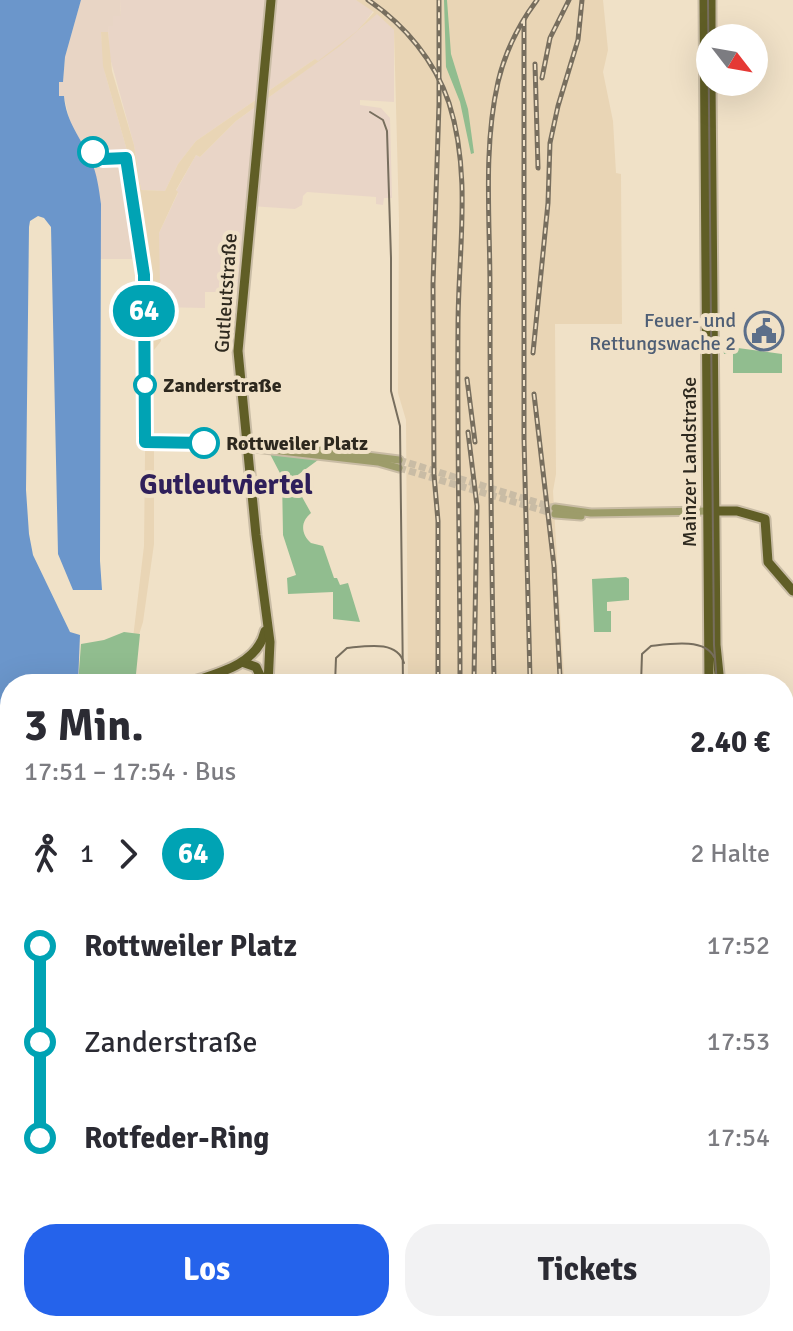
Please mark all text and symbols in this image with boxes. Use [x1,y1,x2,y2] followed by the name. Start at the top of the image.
[696,24,768,96] north arrow
[696,24,768,96] map controls
[78,137,108,167] unlabelled marker
[209,232,243,354] street label: Gutleutstraße
[108,285,180,337] line badge: 64
[129,294,159,328] text: 64
[589,308,736,356] place label: Feuer- und Rettungswache 2
[743,310,785,352] public building icon: Feuer- und Rettungswache 2
[163,373,282,398] place label: Zanderstraße
[134,374,156,396] marker: Zanderstraße
[677,377,702,547] street label: Mainzer Landstraße
[189,428,219,458] marker: Rottweiler Platz
[226,431,368,456] place label: Rottweiler Platz
[139,468,313,502] district label: Gutleutviertel
[24,699,144,753] text: 3 Min.
[690,724,770,761] text: 2.40 €
[24,756,236,788] text: 17:51 – 17:54 · Bus
[24,832,68,876] icon: walk
[106,832,150,876] icon: forward
[178,837,208,871] text: 64
[80,838,94,870] text: 1
[690,838,770,870] text: 2 Halte
[84,928,297,965] text: Rottweiler Platz
[707,930,770,962] text: 17:52
[84,1024,257,1061] text: Zanderstraße
[707,1026,770,1058] text: 17:53
[84,1120,269,1157] text: Rotfeder-Ring
[707,1122,770,1154] text: 17:54
[24,1224,389,1316] button: Los
[405,1224,770,1316] button: Tickets

